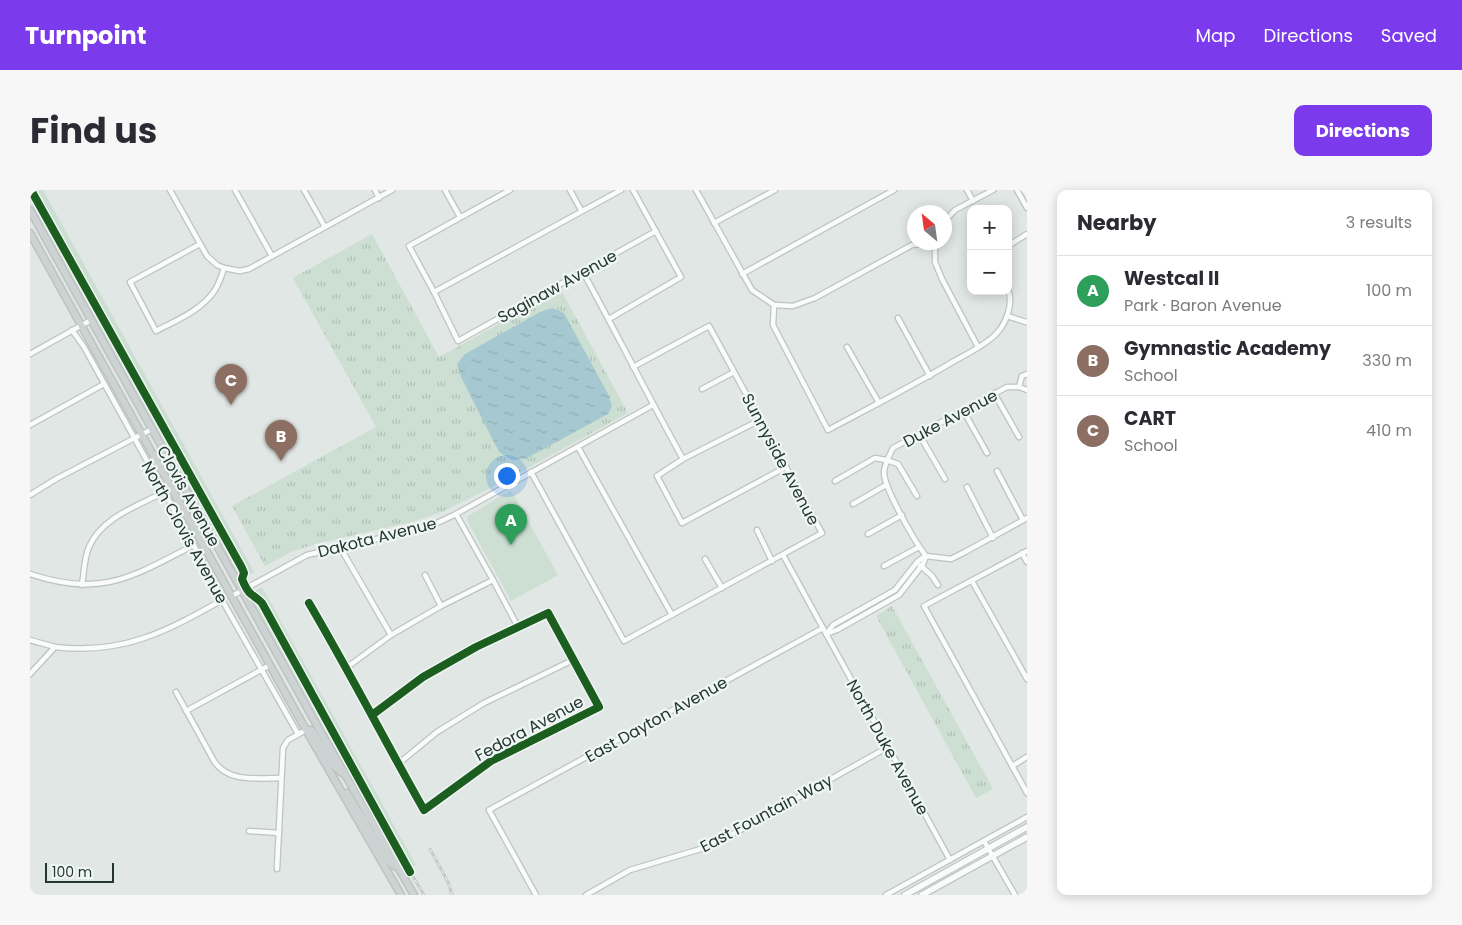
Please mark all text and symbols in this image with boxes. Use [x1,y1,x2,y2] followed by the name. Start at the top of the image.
[25,19,146,52] text: Turnpoint
[1196,23,1235,48] text: Map
[1263,23,1353,48] text: Directions
[1381,23,1437,48] text: Saved
[1294,105,1432,156] button: Directions
[30,106,157,155] text: Find us
[907,205,952,250] north arrow
[967,205,1012,295] map controls
[967,205,1012,250] button: +
[1077,208,1157,237] text: Nearby
[1346,211,1412,234] text: 3 results
[493,244,621,329] street label: Saginaw Avenue
[967,250,1012,295] button: −
[1124,265,1219,292] text: Westcal II
[1087,279,1099,302] text: A
[1366,279,1412,302] text: 100 m
[1124,294,1282,317] text: Park · Baron Avenue
[1124,335,1331,362] text: Gymnastic Academy
[1088,349,1098,372] text: B
[1362,349,1412,372] text: 330 m
[215,364,247,405] pin: C
[1124,364,1178,387] text: School
[899,384,1002,453] street label: Duke Avenue
[736,389,825,529] street label: Sunnyside Avenue
[1124,405,1176,432] text: CART
[1087,419,1099,442] text: C
[1366,419,1412,442] text: 410 m
[265,420,297,461] pin: B
[1124,434,1178,457] text: School
[151,442,226,551] street label: Clovis Avenue
[136,457,233,608] street label: North Clovis Avenue
[494,463,520,489] your location
[495,504,527,545] pin: A
[315,512,439,563] street label: Dakota Avenue
[581,671,732,768] street label: East Dayton Avenue
[841,675,934,819] street label: North Duke Avenue
[471,690,588,767] street label: Fedora Avenue
[696,769,836,858] street label: East Fountain Way
[45,860,114,883] scale bar
[52,862,92,882] text: 100 m

